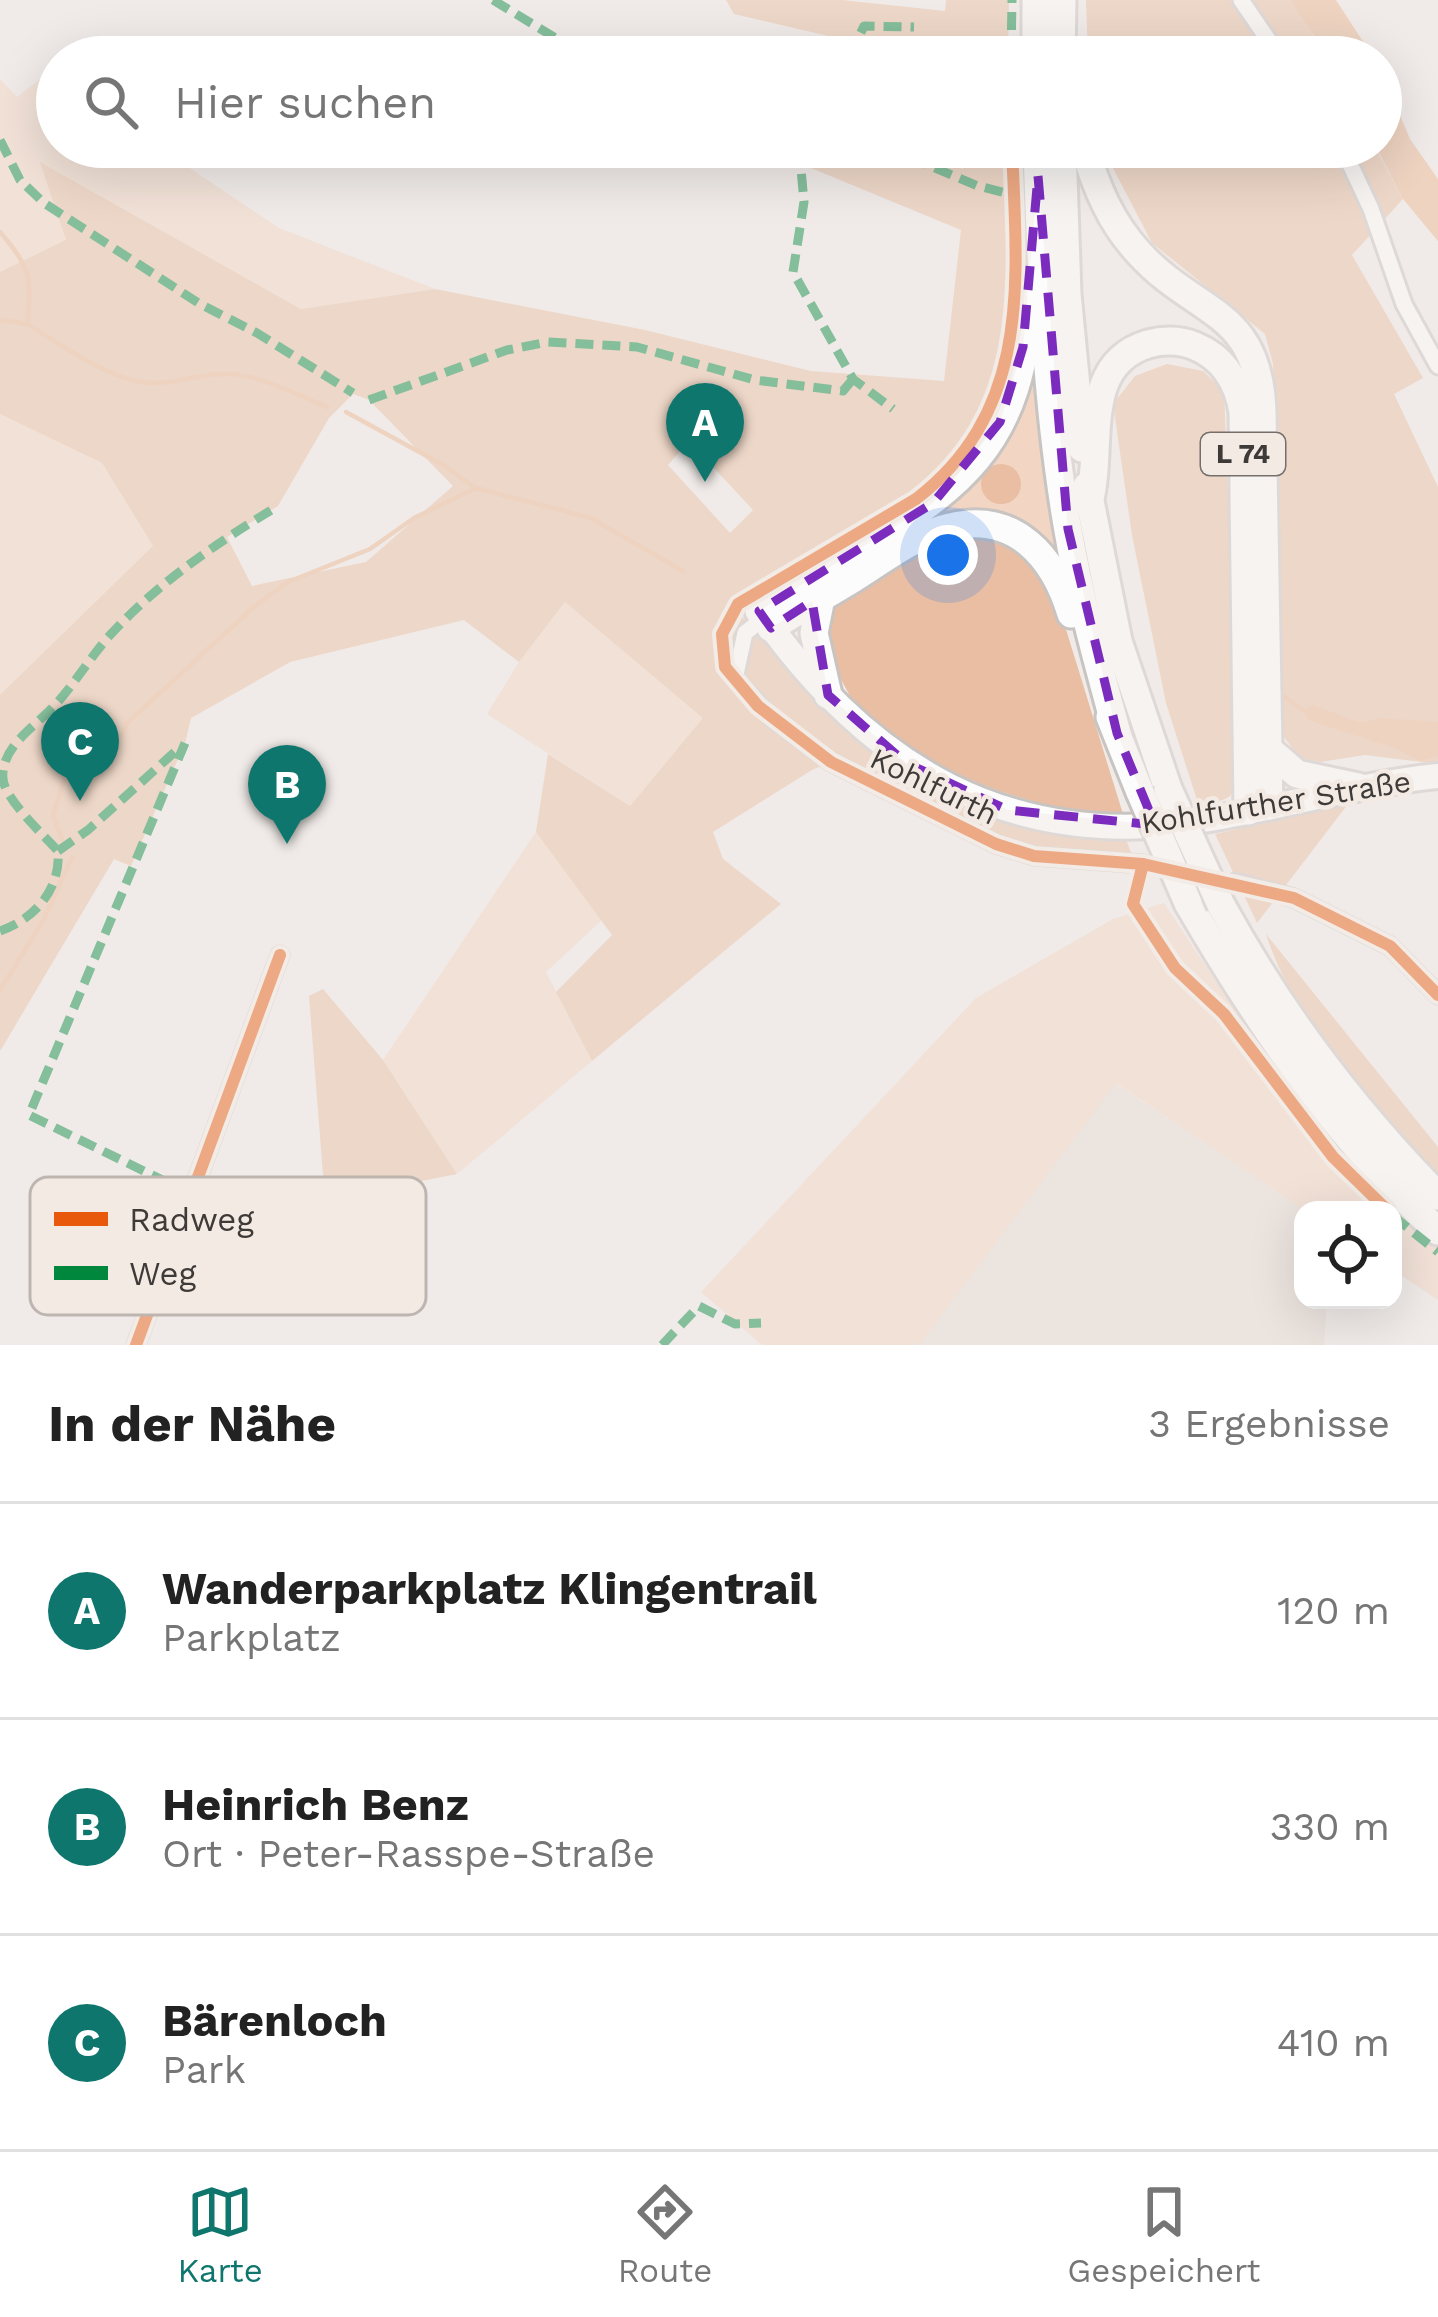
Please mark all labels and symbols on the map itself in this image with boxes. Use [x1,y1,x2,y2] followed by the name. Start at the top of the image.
[666,383,744,482] pin: A
[1201,433,1285,475] road number: L 74
[918,525,978,585] your location
[41,702,119,801] pin: C
[865,740,1003,832] street label: Kohlfurth
[248,745,326,844] pin: B
[1139,763,1413,841] street label: Kohlfurther Straße
[30,1177,426,1315] legend
[129,1200,254,1239] text: Radweg
[129,1254,197,1293] text: Weg

